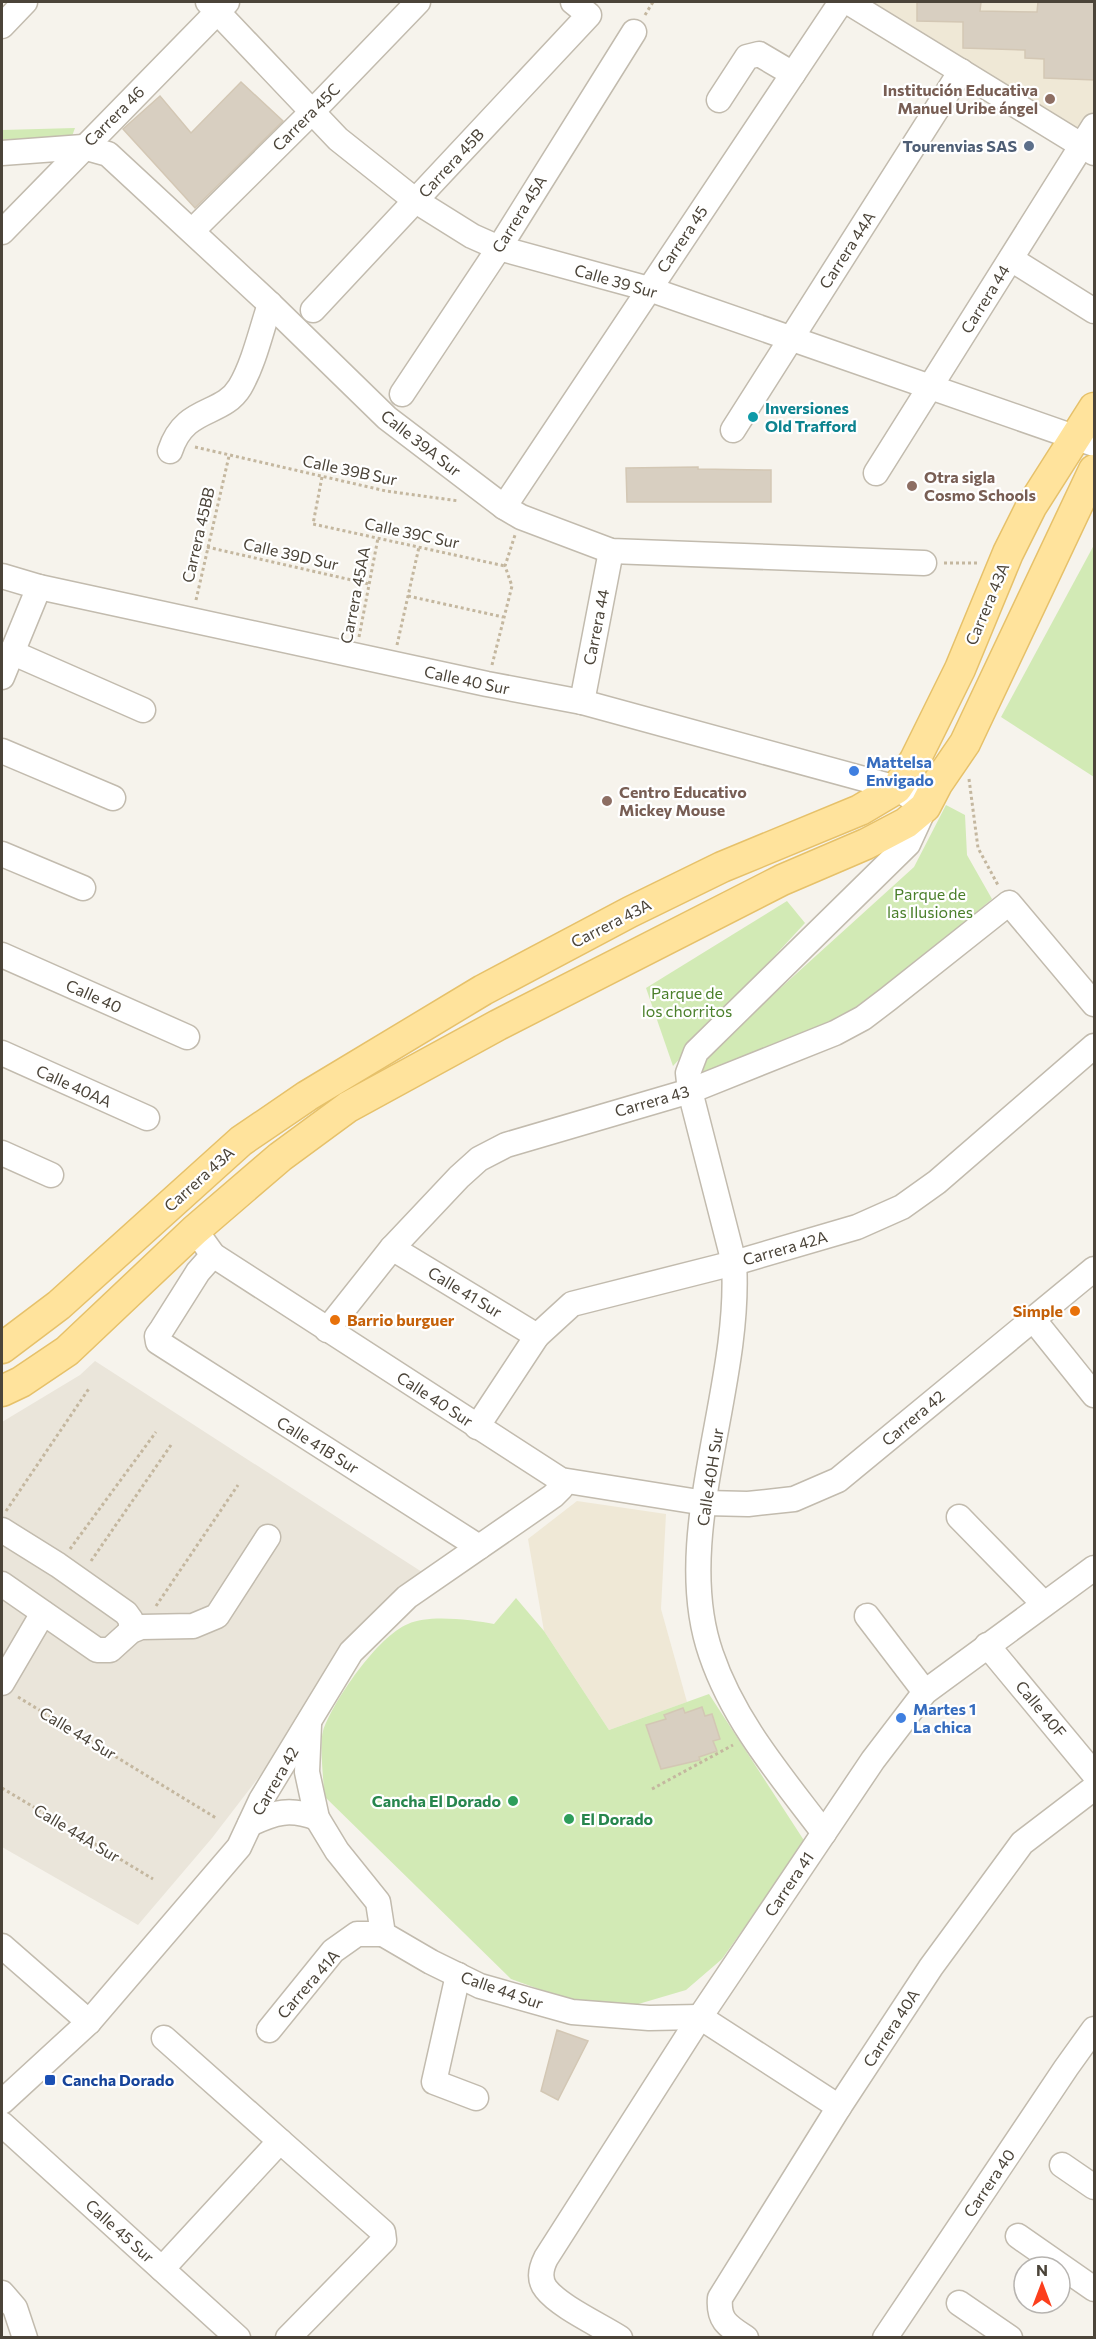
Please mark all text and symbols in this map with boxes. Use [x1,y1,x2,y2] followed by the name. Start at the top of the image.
[268,79,343,154] street label: Carrera 45C
[883,80,1038,117] place label: Institución Educativa Manuel Uribe ángel
[80,82,148,150] street label: Carrera 46
[1043,92,1057,106] marker: Institución Educativa Manuel Uribe ángel
[414,124,487,201] street label: Carrera 45B
[903,136,1017,155] place label: Tourenvias SAS
[1022,139,1036,153] marker: Tourenvias SAS
[487,172,550,256] street label: Carrera 45A
[652,202,711,276] street label: Carrera 45
[815,208,879,292] street label: Carrera 44A
[572,260,660,302] street label: Calle 39 Sur
[956,261,1013,336] street label: Carrera 44
[765,398,857,435] place label: Inversiones Old Trafford
[378,405,466,480] street label: Calle 39A Sur
[746,410,760,424] marker: Inversiones Old Trafford
[301,450,400,489] street label: Calle 39B Sur
[924,467,1036,504] place label: Otra sigla Cosmo Schools
[905,479,919,493] marker: Otra sigla Cosmo Schools
[177,485,218,584] street label: Carrera 45BB
[363,513,462,552] street label: Calle 39C Sur
[242,533,341,574] street label: Calle 39D Sur
[336,545,373,645] street label: Carrera 45AA
[961,560,1012,648] street label: Carrera 43A
[579,587,612,667] street label: Carrera 44
[423,661,512,698] street label: Calle 40 Sur
[866,752,934,789] place label: Mattelsa Envigado
[847,764,861,778] marker: Mattelsa Envigado
[619,782,747,819] place label: Centro Educativo Mickey Mouse
[600,794,614,808] marker: Centro Educativo Mickey Mouse
[887,884,973,921] park label: Parque de las Ilusiones
[568,894,654,951] street label: Carrera 43A
[63,975,125,1016] street label: Calle 40
[642,983,732,1020] park label: Parque de los chorritos
[33,1060,115,1111] street label: Calle 40AA
[612,1081,691,1120] street label: Carrera 43
[160,1142,237,1215] street label: Carrera 43A
[740,1226,829,1269] street label: Carrera 42A
[425,1262,506,1321] street label: Calle 41 Sur
[1013,1301,1063,1320] place label: Simple
[1068,1304,1082,1318] marker: Simple
[347,1310,455,1329] place label: Barrio burguer
[328,1313,342,1327] marker: Barrio burguer
[394,1367,477,1431] street label: Calle 40 Sur
[877,1386,948,1449] street label: Carrera 42
[274,1412,363,1478] street label: Calle 41B Sur
[692,1426,727,1527] street label: Calle 40H Sur
[1012,1676,1071,1741] street label: Calle 40F
[913,1699,976,1736] place label: Martes 1 La chica
[37,1702,121,1763] street label: Calle 44 Sur
[894,1711,908,1725] marker: Martes 1 La chica
[247,1743,302,1818] street label: Carrera 42
[372,1791,501,1810] place label: Cancha El Dorado
[506,1794,520,1808] marker: Cancha El Dorado
[31,1799,124,1866] street label: Calle 44A Sur
[581,1809,653,1828] place label: El Dorado
[562,1812,576,1826] marker: El Dorado
[760,1848,817,1920] street label: Carrera 41
[273,1945,343,2022] street label: Carrera 41A
[458,1967,546,2013] street label: Calle 44 Sur
[858,1985,923,2070] street label: Carrera 40A
[62,2070,175,2089] place label: Cancha Dorado
[43,2073,57,2087] marker: Cancha Dorado
[959,2145,1018,2220] street label: Carrera 40
[82,2195,159,2267] street label: Calle 45 Sur
[1012,2255,1072,2315] north arrow
[1036,2260,1048,2279] text: N

